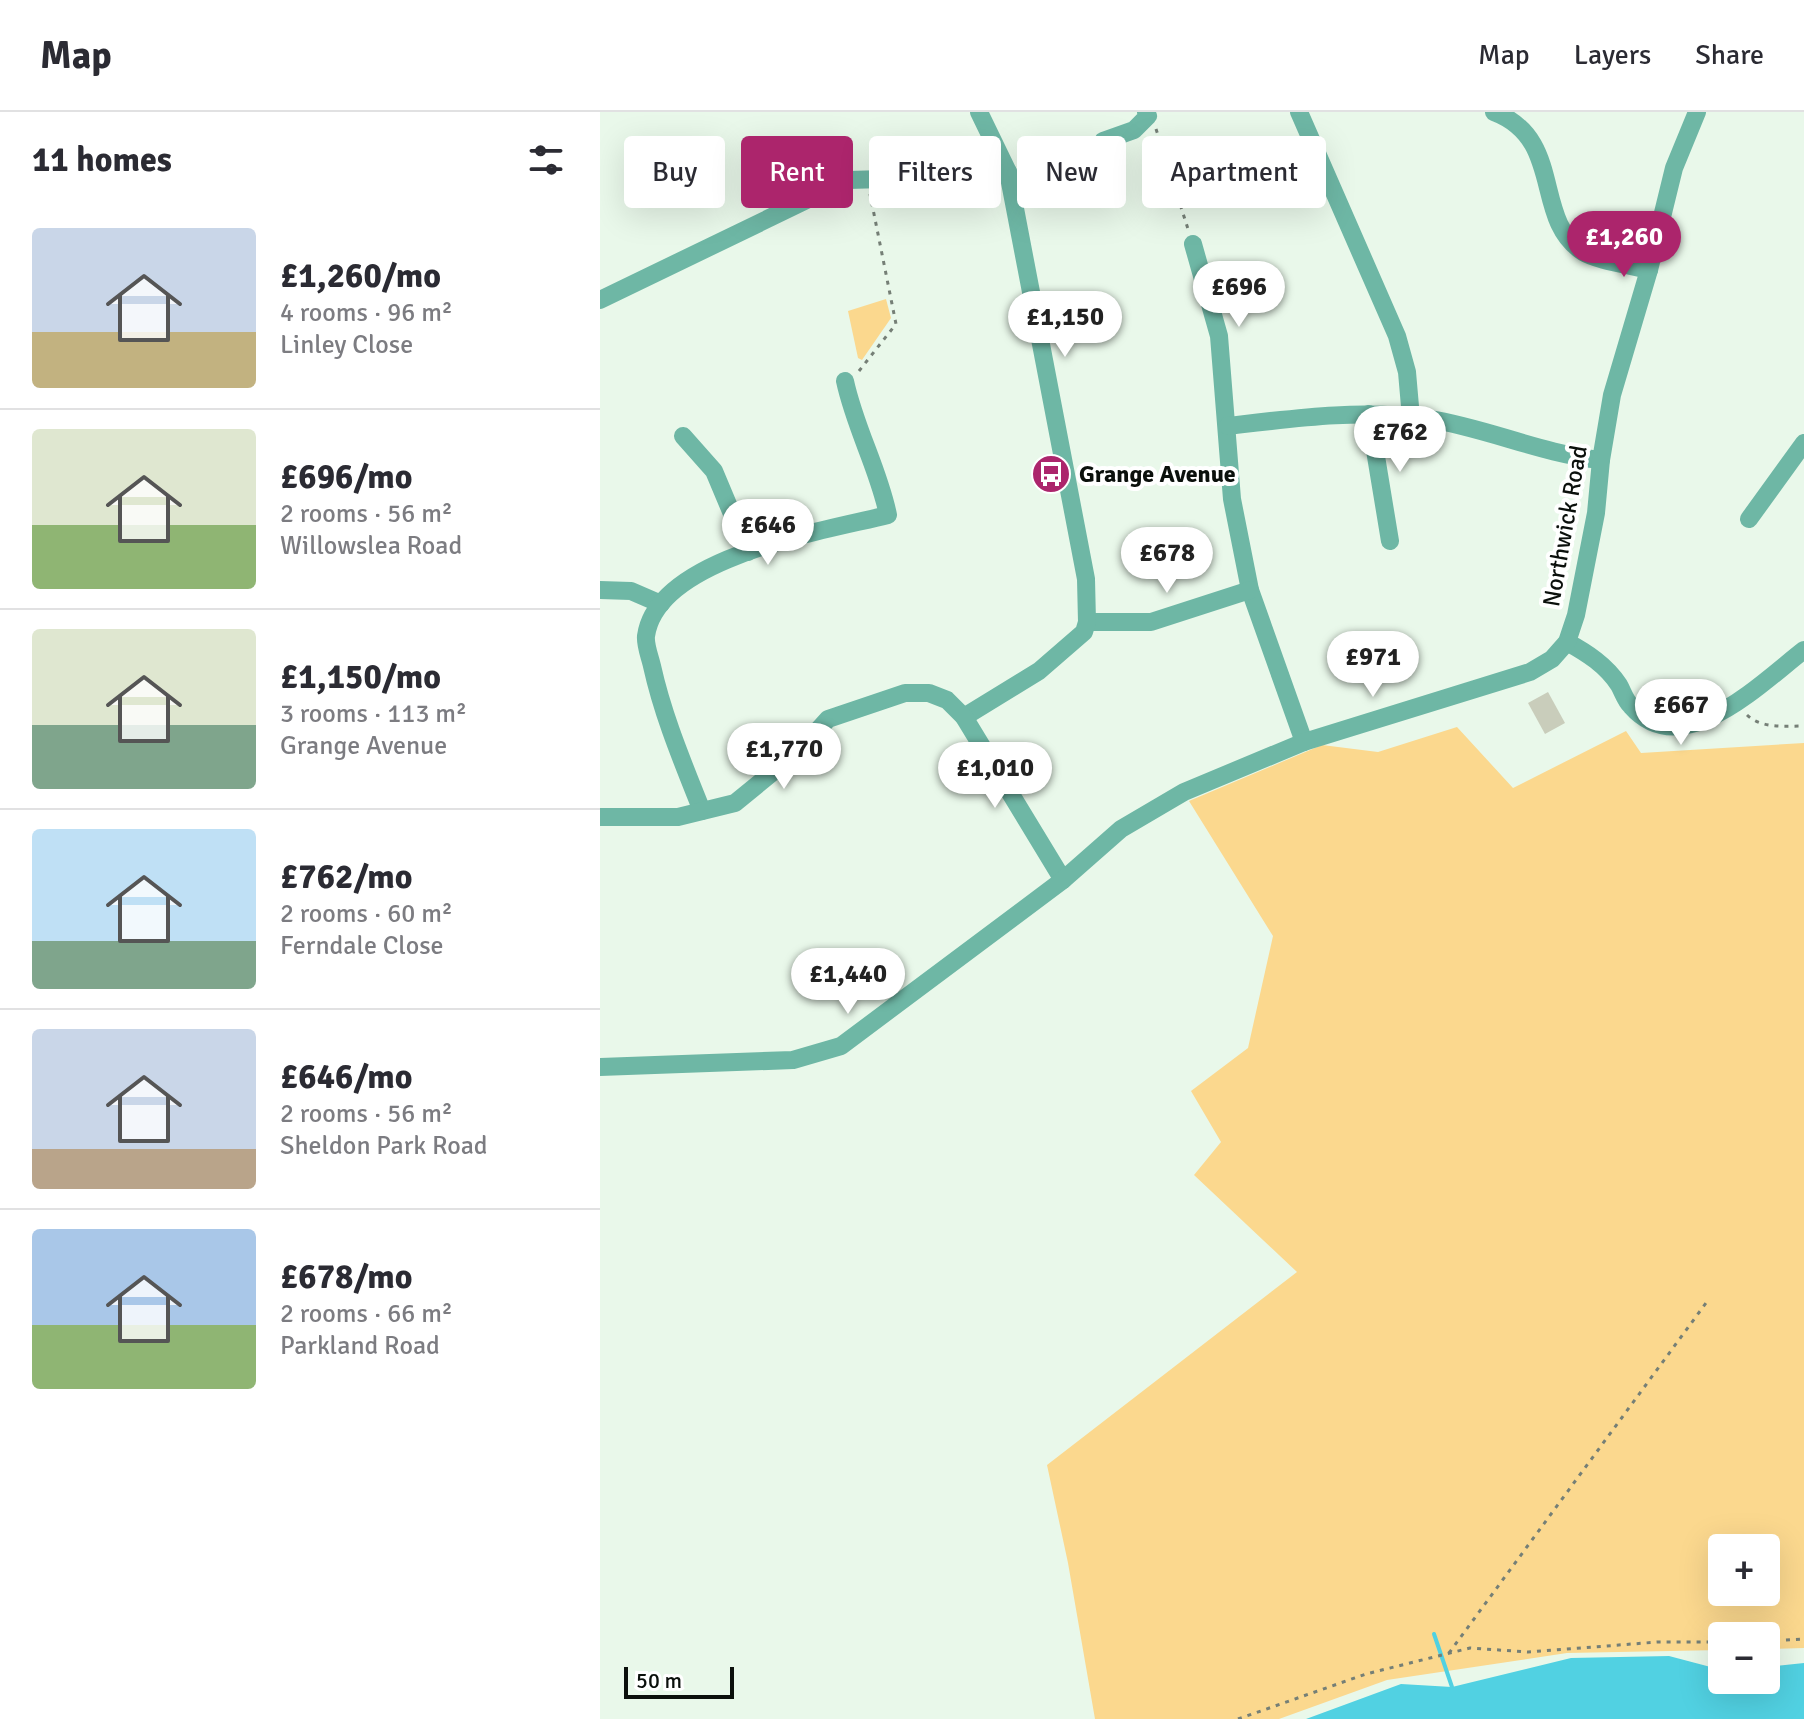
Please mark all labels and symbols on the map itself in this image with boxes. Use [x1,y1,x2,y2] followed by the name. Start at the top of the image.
[1559,211,1689,279] pin: £1,260
[1192,261,1286,329] pin: £696
[1000,291,1130,359] pin: £1,150
[1353,406,1447,474] pin: £762
[1536,443,1594,609] street label: Northwick Road
[1030,453,1072,495] bus stop icon: Grange Avenue
[1079,459,1236,489] place label: Grange Avenue
[721,499,815,567] pin: £646
[1120,527,1214,595] pin: £678
[1326,631,1420,699] pin: £971
[1634,679,1728,747] pin: £667
[719,723,849,791] pin: £1,770
[930,742,1060,810] pin: £1,010
[783,948,913,1016] pin: £1,440
[624,1663,734,1699] scale bar

